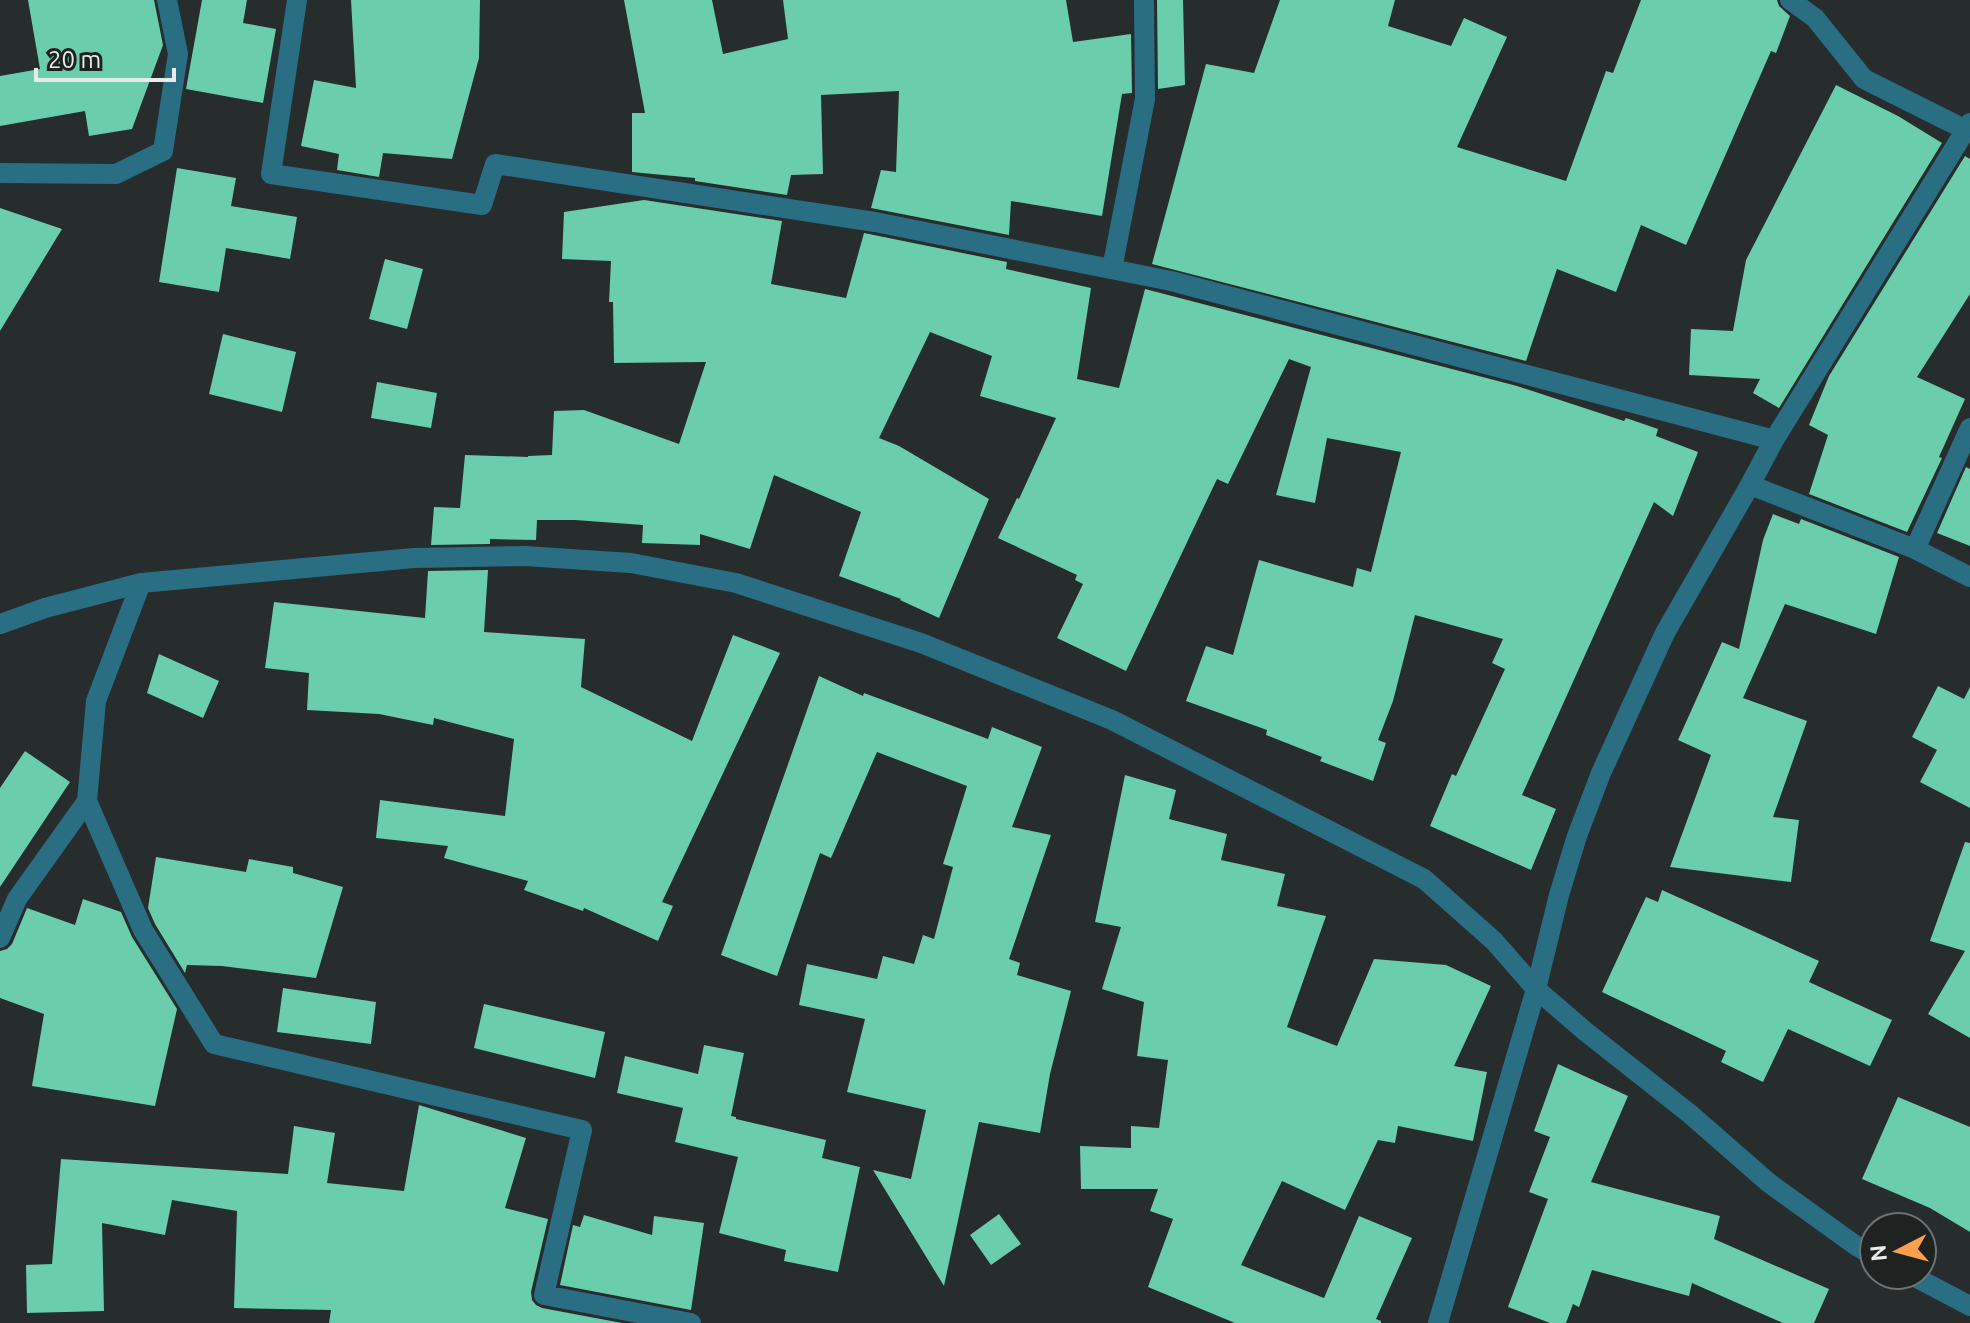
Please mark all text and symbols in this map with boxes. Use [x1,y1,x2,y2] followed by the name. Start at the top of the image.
[36,32,174,82] scale bar
[48,46,101,73] text: 20 m
[1858,1211,1938,1291] north arrow
[1864,1244,1891,1263] text: N

